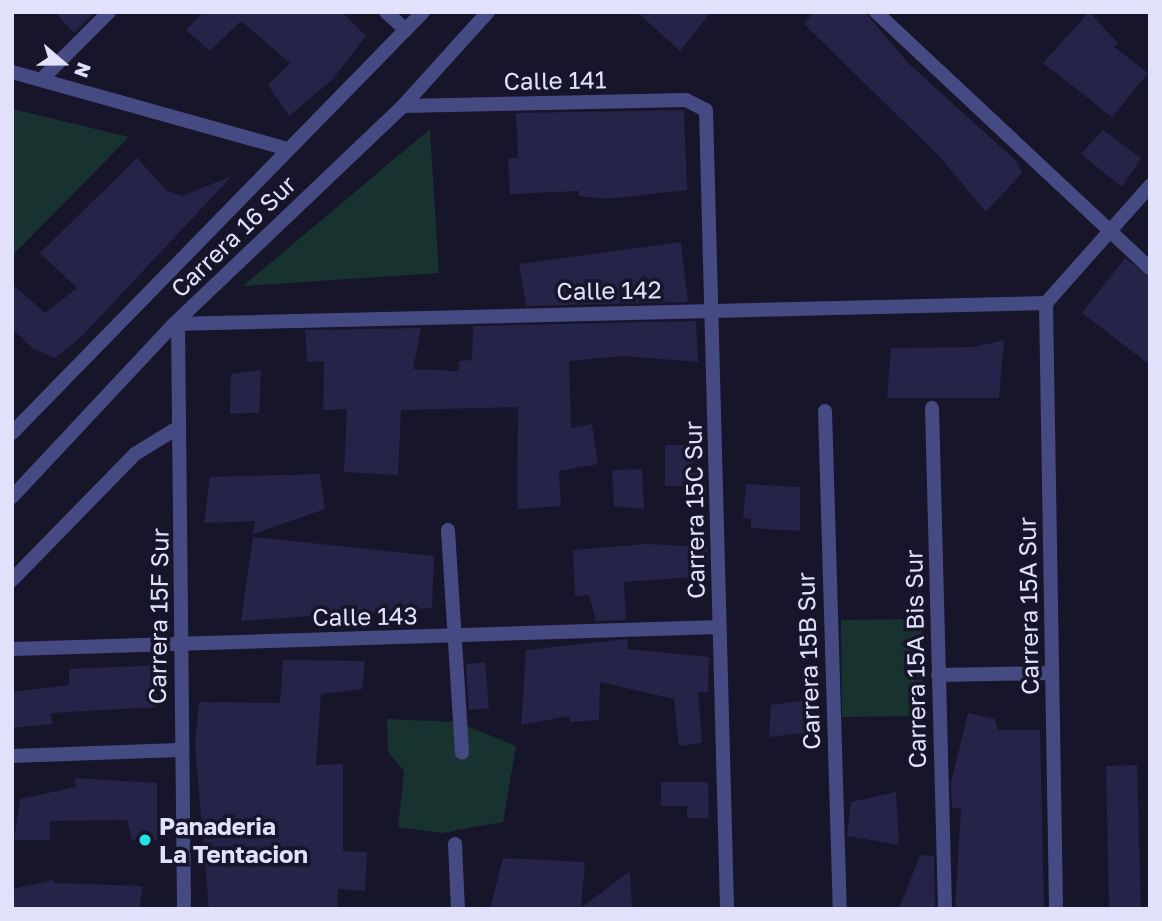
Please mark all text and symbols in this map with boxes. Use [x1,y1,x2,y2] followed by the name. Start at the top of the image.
[28,28,98,98] north arrow
[70,60,96,81] text: N
[503,65,607,95] street label: Calle 141
[165,169,301,303] street label: Carrera 16 Sur
[556,275,662,305] street label: Calle 142
[678,421,710,599] street label: Carrera 15C Sur
[1012,517,1044,695] street label: Carrera 15A Sur
[142,528,174,704] street label: Carrera 15F Sur
[899,549,931,769] street label: Carrera 15A Bis Sur
[791,572,825,750] street label: Carrera 15B Sur
[312,601,418,631] street label: Calle 143
[159,812,308,868] place label: Panaderia La Tentacion
[137,832,153,848] marker: Panaderia La Tentacion

